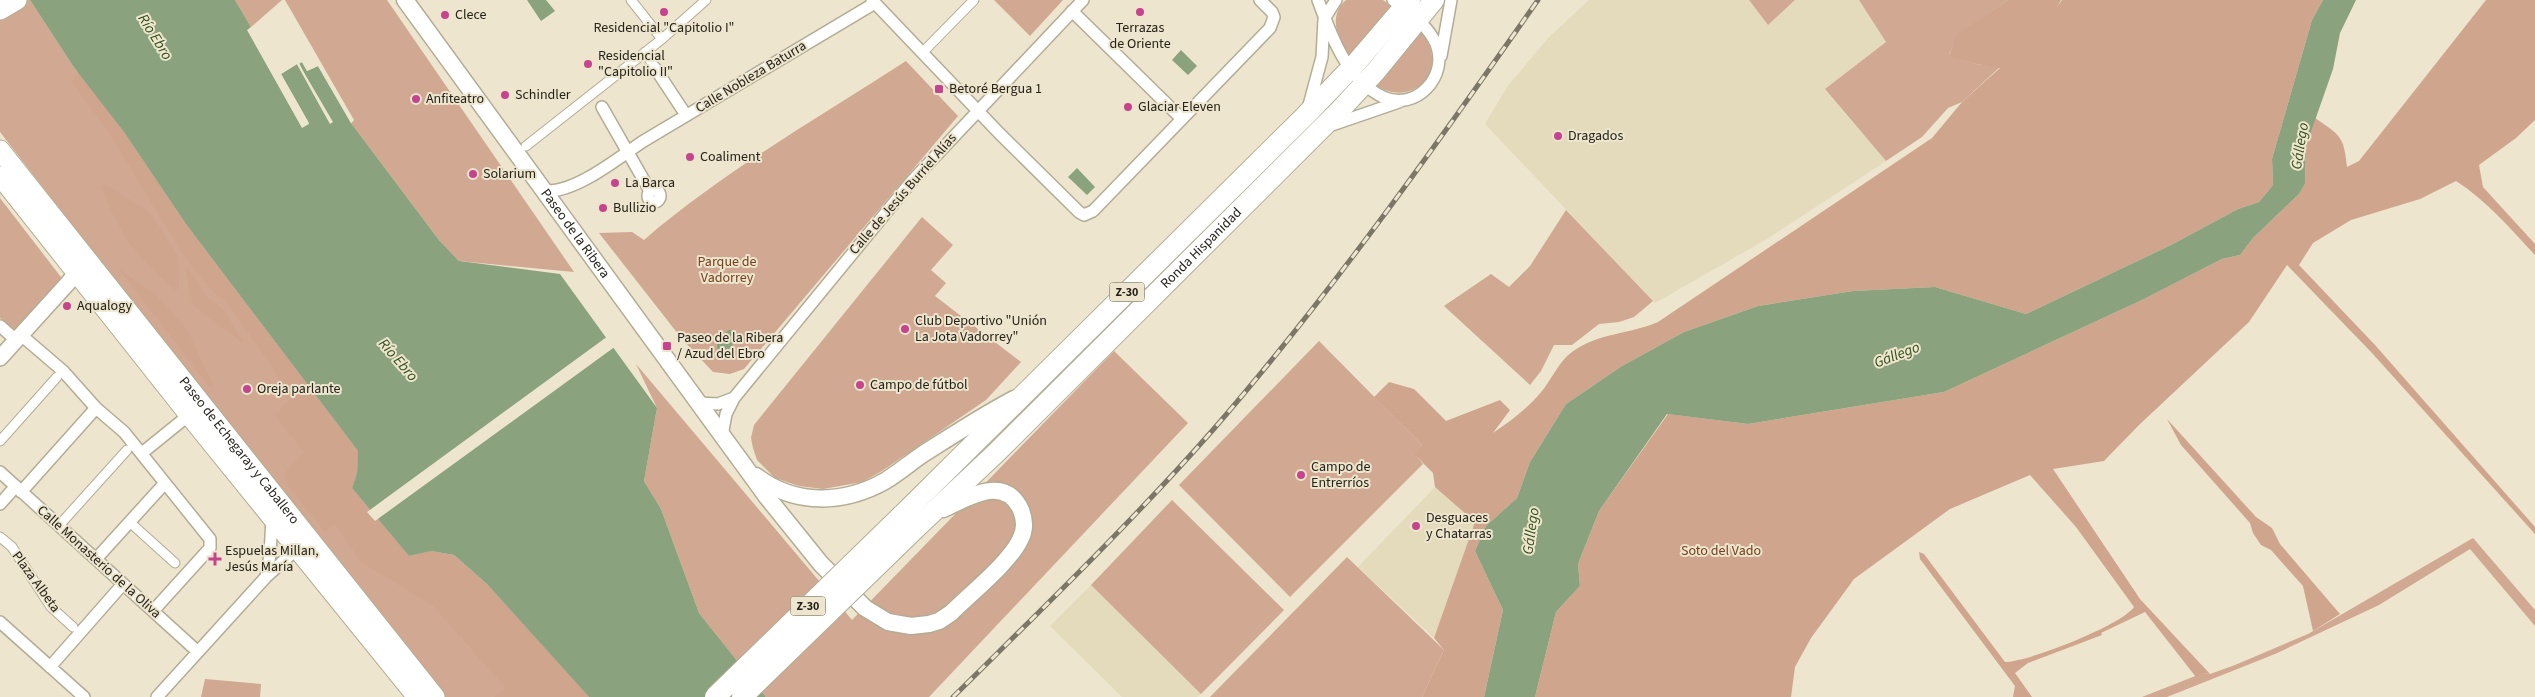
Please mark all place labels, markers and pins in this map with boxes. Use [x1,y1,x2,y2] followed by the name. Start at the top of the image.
[455,5,487,25] place label: Clece
[658,6,670,18] marker: Residencial "Capitolio I"
[1134,6,1146,18] marker: Terrazas de Oriente
[439,9,451,21] marker: Clece
[593,18,735,38] place label: Residencial "Capitolio I"
[1109,18,1171,54] place label: Terrazas de Oriente
[598,46,673,82] place label: Residencial "Capitolio II"
[582,58,594,70] marker: Residencial "Capitolio II"
[949,79,1042,99] place label: Betoré Bergua 1
[933,83,945,95] marker: Betoré Bergua 1
[515,85,571,105] place label: Schindler
[426,89,484,109] place label: Anfiteatro
[499,89,511,101] marker: Schindler
[410,93,422,105] marker: Anfiteatro
[1138,97,1221,117] place label: Glaciar Eleven
[1122,101,1134,113] marker: Glaciar Eleven
[1568,126,1623,146] place label: Dragados
[1552,130,1564,142] marker: Dragados
[700,147,761,167] place label: Coaliment
[684,151,696,163] marker: Coaliment
[483,164,536,184] place label: Solarium
[467,168,479,180] marker: Solarium
[625,173,675,193] place label: La Barca
[609,177,621,189] marker: La Barca
[613,198,656,218] place label: Bullizio
[597,202,609,214] marker: Bullizio
[77,296,132,316] place label: Aqualogy
[61,300,73,312] marker: Aqualogy
[915,311,1047,347] place label: Club Deportivo "Unión La Jota Vadorrey"
[899,323,911,335] marker: Club Deportivo "Unión La Jota Vadorrey"
[677,328,783,364] place label: Paseo de la Ribera / Azud del Ebro
[661,340,673,352] marker: Paseo de la Ribera / Azud del Ebro
[870,375,968,395] place label: Campo de fútbol
[257,379,341,399] place label: Oreja parlante
[854,379,866,391] marker: Campo de fútbol
[241,383,253,395] marker: Oreja parlante
[1311,457,1371,493] place label: Campo de Entrerríos
[1295,469,1307,481] marker: Campo de Entrerríos
[1426,508,1492,544] place label: Desguaces y Chatarras
[1410,520,1422,532] marker: Desguaces y Chatarras
[225,541,319,577] place label: Espuelas Millan, Jesús María
[209,553,221,565] marker: Espuelas Millan, Jesús María

